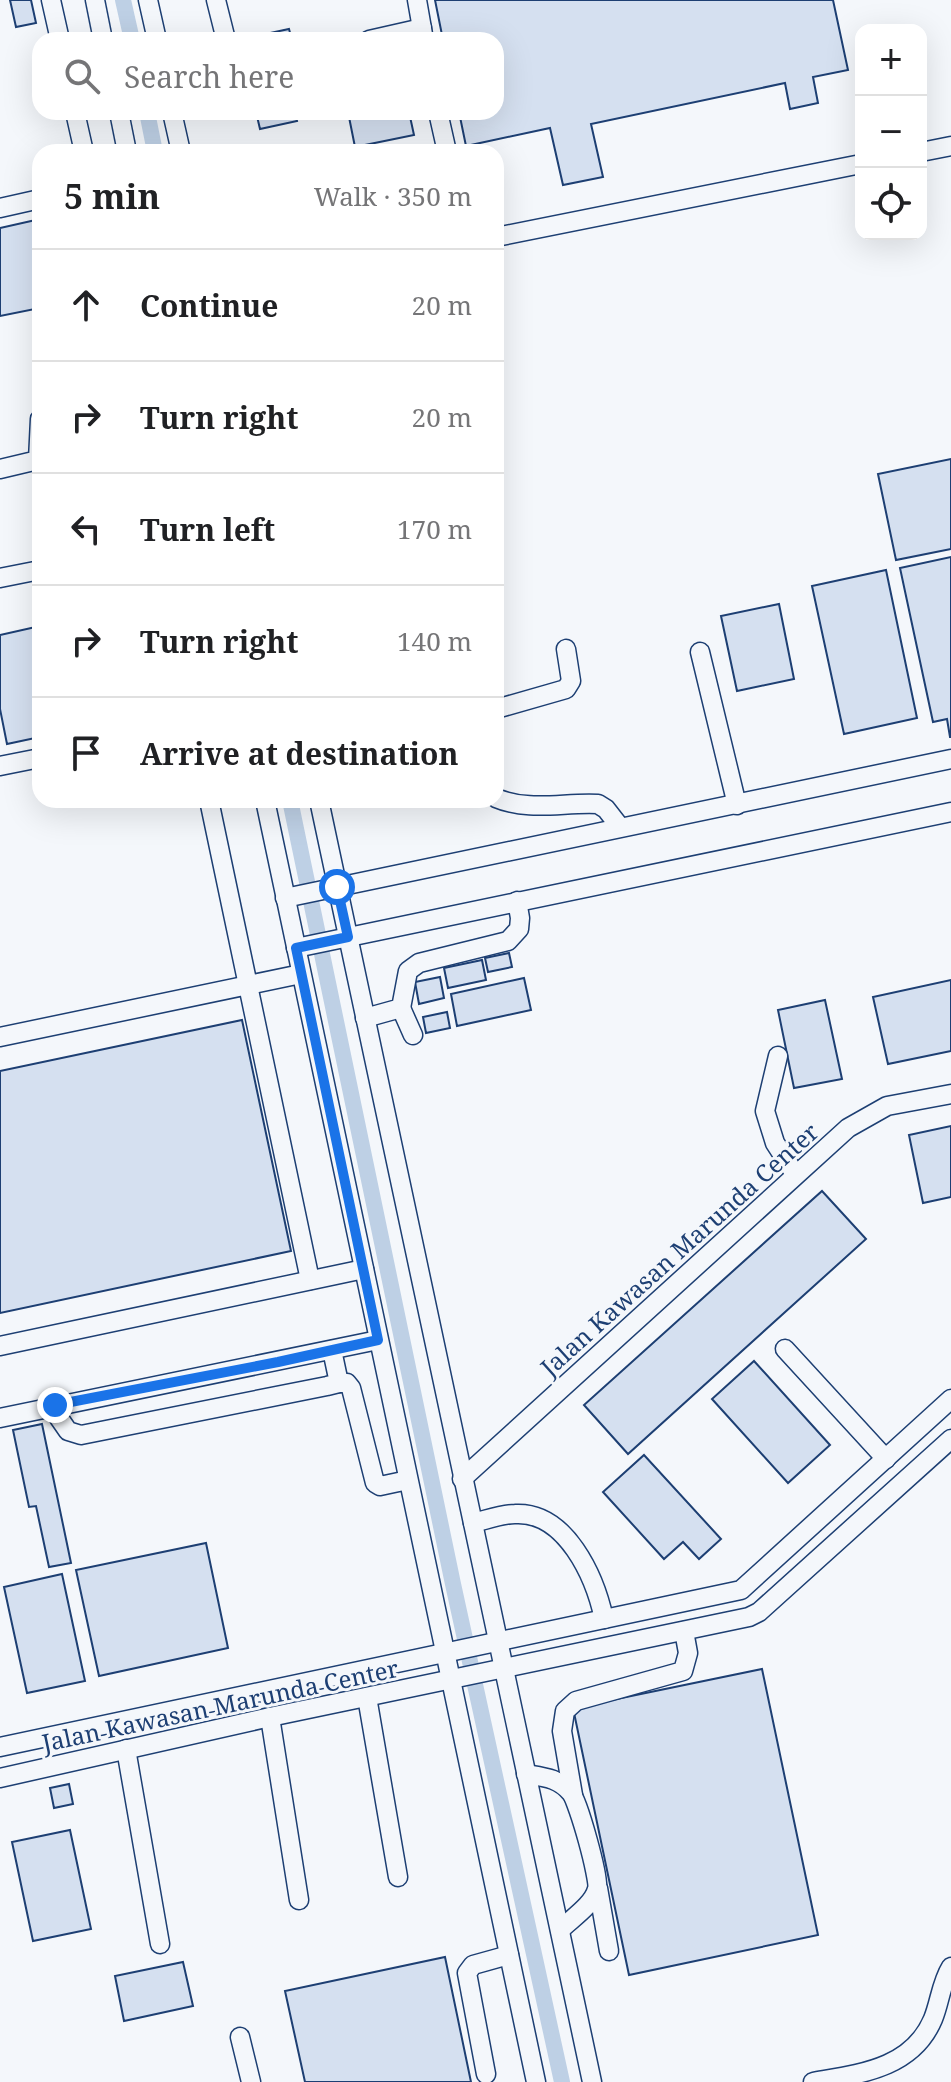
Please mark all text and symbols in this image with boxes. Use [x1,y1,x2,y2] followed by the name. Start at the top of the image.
[855,24,927,240] map controls
[855,24,927,96] button: +
[32,32,504,120] search box
[60,54,104,98] icon: search
[124,56,294,97] text: Search here
[855,96,927,168] button: −
[855,168,927,240] button: locate
[64,173,160,219] text: 5 min
[314,178,472,214] text: Walk · 350 m
[64,283,108,327] icon: ahead
[140,285,278,326] text: Continue
[412,287,472,323] text: 20 m
[64,395,108,439] icon: right
[140,397,298,438] text: Turn right
[412,399,472,435] text: 20 m
[64,507,108,551] icon: left
[140,509,275,550] text: Turn left
[397,511,472,547] text: 170 m
[64,619,108,663] icon: right
[140,621,298,662] text: Turn right
[397,623,472,659] text: 140 m
[64,731,108,775] icon: arrive
[140,733,459,774] text: Arrive at destination
[319,869,355,905] route start
[532,1115,825,1384] street label: Jalan Kawasan Marunda Center
[37,1387,73,1423] route end
[38,1651,401,1759] street label: Jalan Kawasan Marunda Center

